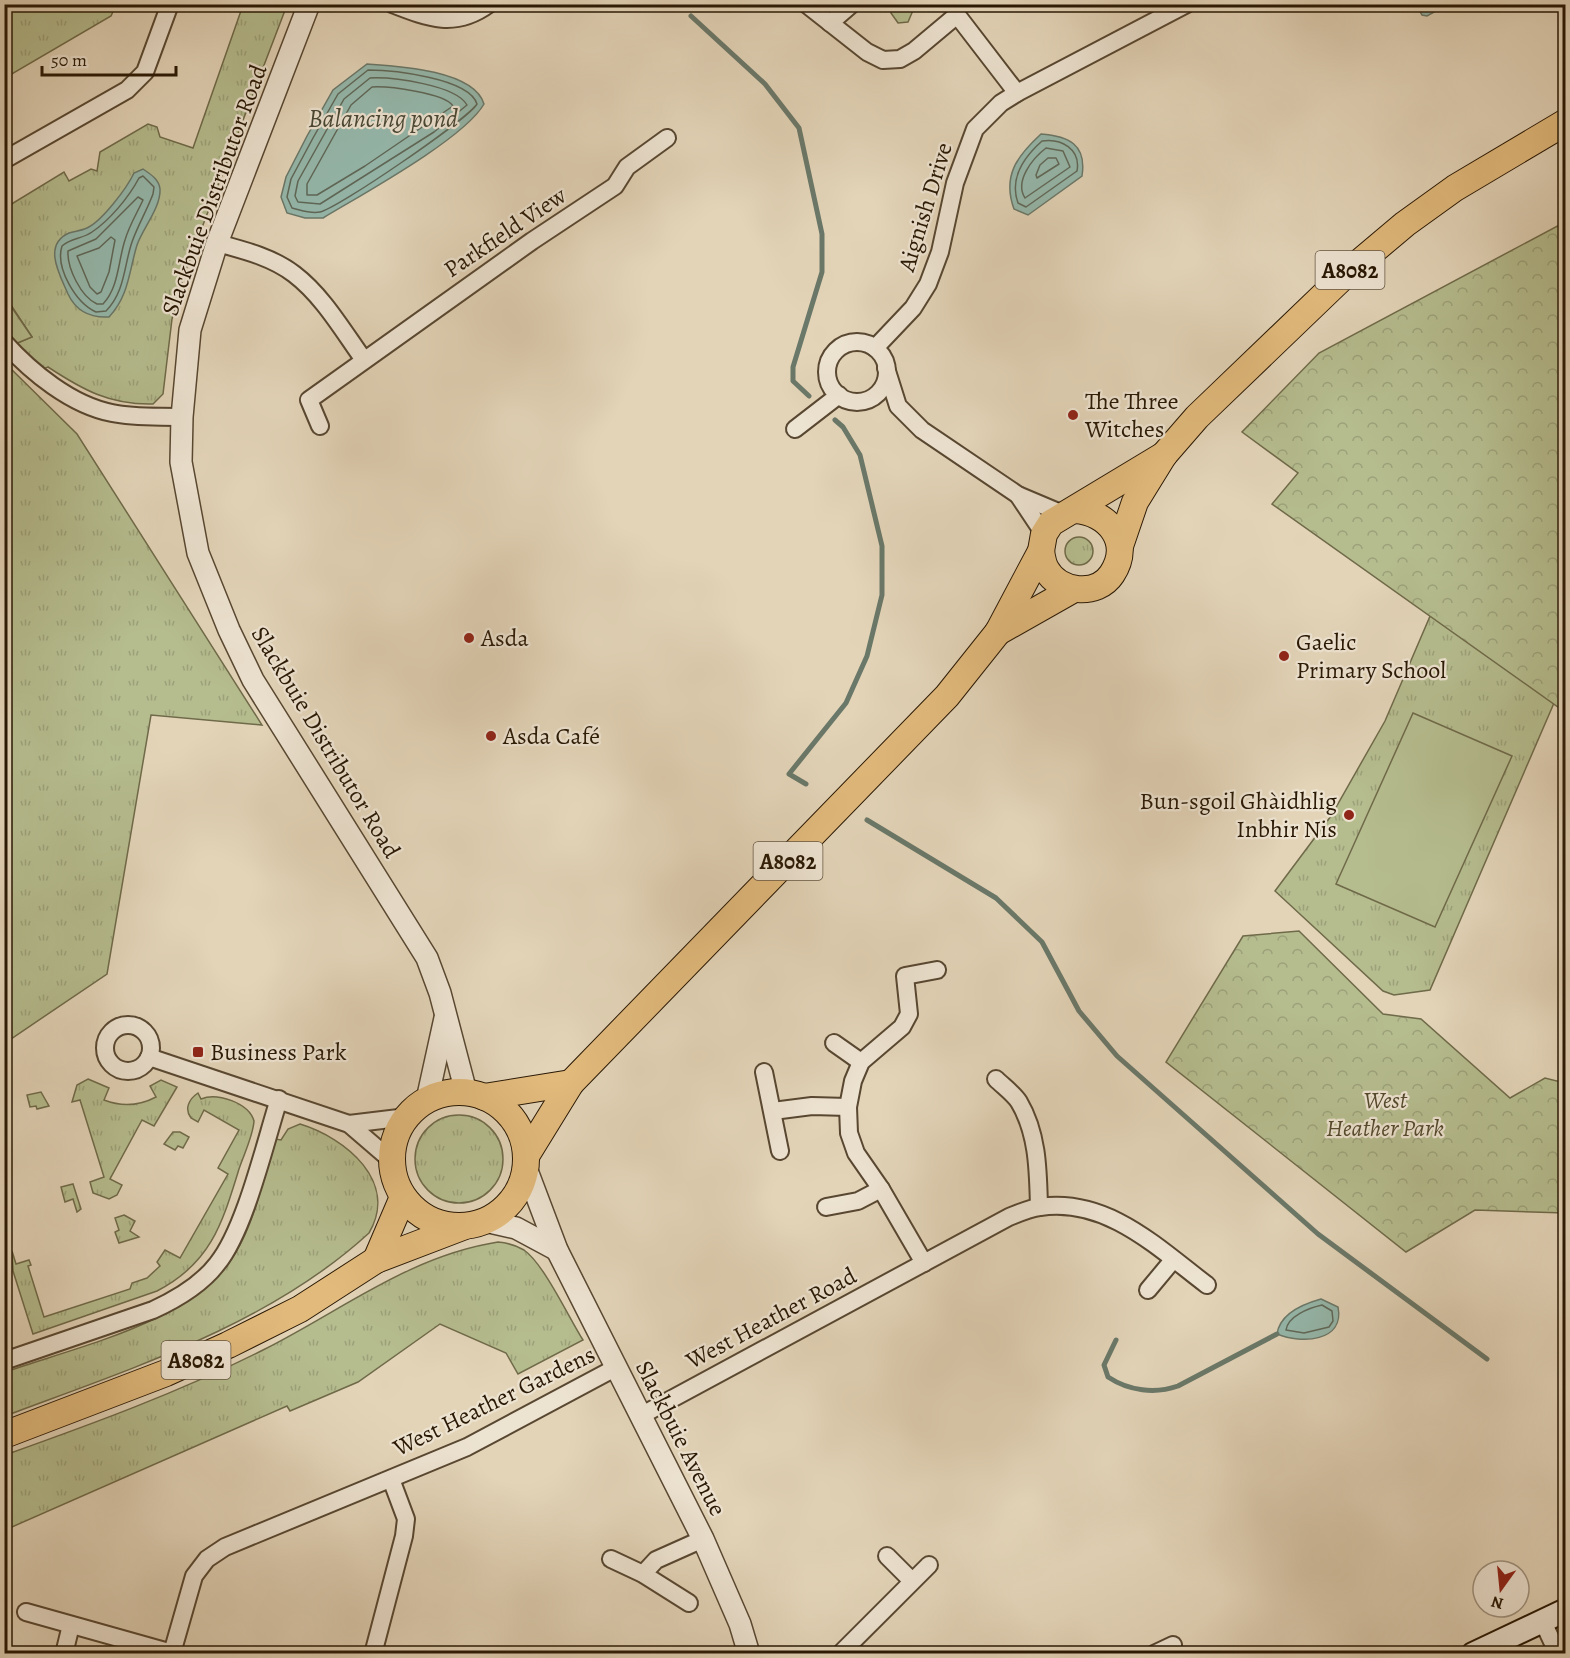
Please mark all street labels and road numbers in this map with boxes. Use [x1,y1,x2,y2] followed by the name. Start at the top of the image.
[154,60,274,320] street label: Slackbuie Distributor Road
[890,139,960,276] street label: Aignish Drive
[437,179,573,285] street label: Parkfield View
[1316,251,1384,289] road number: A8082
[244,620,408,864] street label: Slackbuie Distributor Road
[754,842,822,880] road number: A8082
[679,1260,862,1377] street label: West Heather Road
[387,1338,600,1464] street label: West Heather Gardens
[162,1341,230,1379] road number: A8082
[628,1355,734,1521] street label: Slackbuie Avenue

